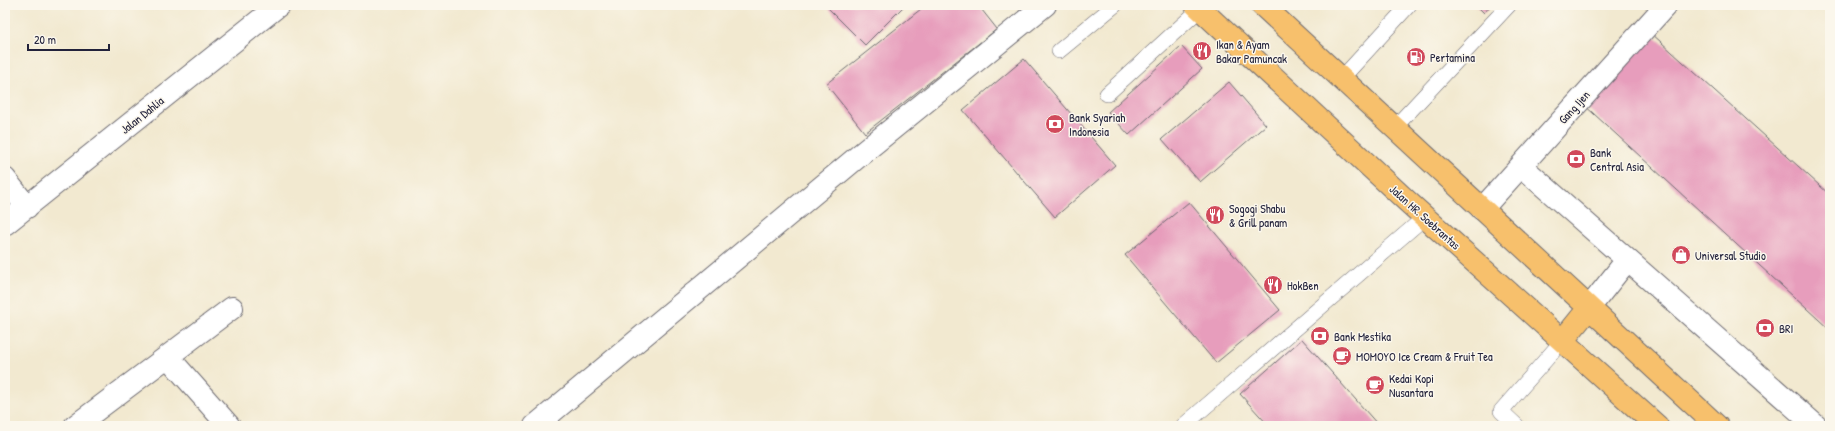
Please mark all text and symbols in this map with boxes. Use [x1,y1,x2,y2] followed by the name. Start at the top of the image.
[28,26,109,52] scale bar
[34,31,56,48] text: 20 m
[1216,36,1287,67] place label: Ikan & Ayam Bakar Pamuncak
[1191,40,1213,62] restaurant icon: Ikan & Ayam Bakar Pamuncak
[1405,46,1427,68] fuel station icon: Pertamina
[1430,49,1475,66] place label: Pertamina
[1554,87,1594,127] street label: Gang Ijen
[117,92,167,138] street label: Jalan Dahlia
[1069,109,1125,140] place label: Bank Syariah Indonesia
[1044,113,1066,135] bank icon: Bank Syariah Indonesia
[1590,144,1644,175] place label: Bank Central Asia
[1565,148,1587,170] bank icon: Bank Central Asia
[1386,181,1464,254] street label: Jalan HR. Soebrantas
[1229,200,1287,231] place label: Sogogi Shabu & Grill panam
[1204,204,1226,226] restaurant icon: Sogogi Shabu & Grill panam
[1670,244,1692,266] shop icon: Universal Studio
[1695,247,1766,264] place label: Universal Studio
[1262,274,1284,296] restaurant icon: HokBen
[1287,277,1319,294] place label: HokBen
[1754,317,1776,339] bank icon: BRI
[1779,320,1793,337] place label: BRI
[1309,325,1331,347] bank icon: Bank Mestika
[1334,328,1391,345] place label: Bank Mestika
[1331,345,1353,367] cafe icon: MOMOYO Ice Cream & Fruit Tea
[1356,348,1493,365] place label: MOMOYO Ice Cream & Fruit Tea
[1389,370,1434,401] place label: Kedai Kopi Nusantara
[1364,374,1386,396] cafe icon: Kedai Kopi Nusantara

